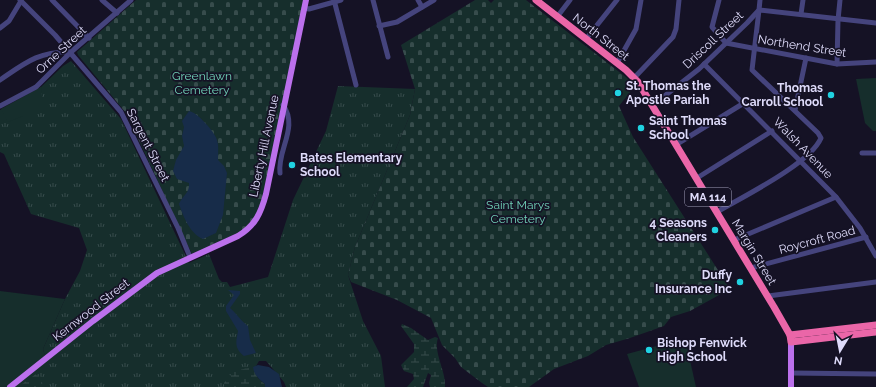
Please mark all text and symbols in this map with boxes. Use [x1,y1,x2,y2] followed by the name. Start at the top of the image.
[680,8,746,72] street label: Driscoll Street
[570,11,632,63] street label: North Street
[33,23,89,77] street label: Orne Street
[757,32,847,60] street label: Northend Street
[172,69,232,97] park label: Greenlawn Cemetery
[626,79,711,107] place label: St. Thomas the Apostle Pariah
[742,81,823,109] place label: Thomas Carroll School
[613,88,623,98] marker: St. Thomas the Apostle Pariah
[826,90,836,100] marker: Thomas Carroll School
[246,94,282,198] street label: Liberty Hill Avenue
[124,106,172,184] street label: Sargent Street
[649,114,727,142] place label: Saint Thomas School
[770,115,836,181] street label: Walsh Avenue
[636,123,646,133] marker: Saint Thomas School
[300,151,402,179] place label: Bates Elementary School
[287,160,297,170] marker: Bates Elementary School
[685,188,731,206] road number: MA 114
[486,198,550,226] park label: Saint Marys Cemetery
[649,216,707,244] place label: 4 Seasons Cleaners
[729,217,779,287] street label: Margin Street
[777,223,857,257] street label: Roycroft Road
[710,225,720,235] marker: 4 Seasons Cleaners
[655,268,732,296] place label: Duffy Insurance Inc
[50,276,132,344] street label: Kernwood Street
[735,277,745,287] marker: Duffy Insurance Inc
[820,331,860,371] north arrow
[657,336,747,364] place label: Bishop Fenwick High School
[644,345,654,355] marker: Bishop Fenwick High School
[833,353,844,367] text: N

